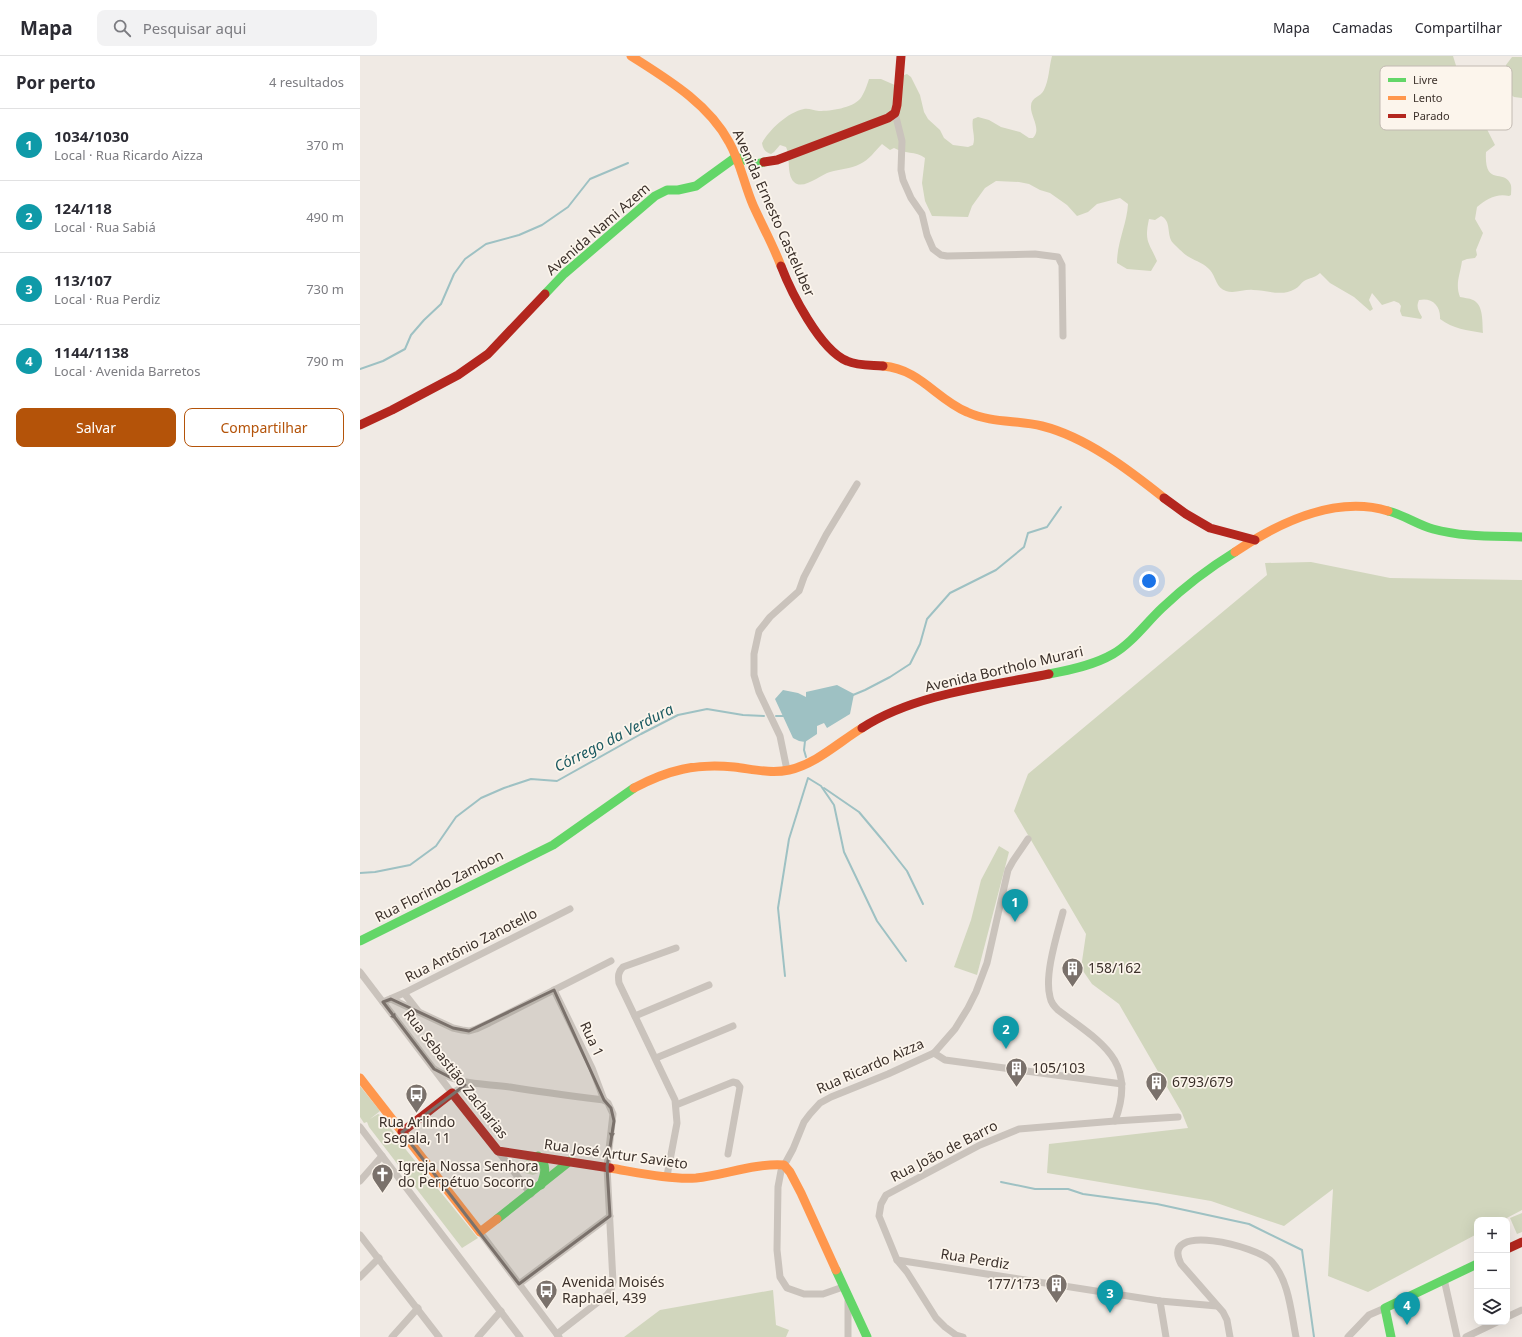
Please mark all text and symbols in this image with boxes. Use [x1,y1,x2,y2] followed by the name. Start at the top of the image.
[97,10,377,46] search box
[20,15,73,41] text: Mapa
[111,17,133,39] icon: search
[143,18,246,38] text: Pesquisar aqui
[1273,18,1310,37] text: Mapa
[1332,18,1393,37] text: Camadas
[1415,18,1502,37] text: Compartilhar
[1380,66,1512,130] legend
[16,71,96,94] text: Por perto
[1413,72,1438,87] text: Livre
[269,73,344,91] text: 4 resultados
[1413,90,1443,105] text: Lento
[1413,108,1450,123] text: Parado
[54,126,129,146] text: 1034/1030
[729,126,820,300] street label: Avenida Ernesto Casteluber
[25,136,33,154] text: 1
[306,136,344,154] text: 370 m
[54,146,203,164] text: Local · Rua Ricardo Aizza
[542,178,654,279] street label: Avenida Nami Azem
[54,198,112,218] text: 124/118
[25,208,33,226] text: 2
[306,208,344,226] text: 490 m
[54,218,156,236] text: Local · Rua Sabiá
[54,270,112,290] text: 113/107
[25,280,33,298] text: 3
[306,280,344,298] text: 730 m
[54,290,160,308] text: Local · Rua Perdiz
[54,342,129,362] text: 1144/1138
[25,352,33,370] text: 4
[306,352,344,370] text: 790 m
[54,362,200,380] text: Local · Avenida Barretos
[16,408,176,447] button: Salvar
[184,408,344,447] button: Compartilhar
[1139,571,1159,591] your location
[923,641,1085,696] street label: Avenida Bortholo Murari
[551,698,677,776] water label: Córrego da Verdura
[371,845,506,926] street label: Rua Florindo Zambon
[1002,889,1028,922] pin: 1
[401,903,540,986] street label: Rua Antônio Zanotello
[1059,955,1085,988] building icon: 158/162
[1088,958,1141,977] place label: 158/162
[400,1005,513,1143] street label: Rua Sebastião Zacharias
[387,1009,396,1020] one-way arrow
[993,1016,1019,1049] pin: 2
[576,1018,609,1060] street label: Rua 1
[813,1033,926,1098] street label: Rua Ricardo Aizza
[1004,1055,1030,1088] building icon: 105/103
[1032,1058,1085,1077] place label: 105/103
[1144,1069,1170,1102] building icon: 6793/679
[1172,1072,1233,1091] place label: 6793/679
[404,1081,430,1114] bus stop icon: Rua Arlindo Segala, 11
[379,1112,455,1147] place label: Rua Arlindo Segala, 11
[887,1115,1001,1186] street label: Rua João de Barro
[609,1126,615,1138] one-way arrow
[543,1134,689,1173] street label: Rua José Artur Savieto
[398,1156,539,1191] place label: Igreja Nossa Senhora do Perpétuo Socorro
[369,1161,395,1194] church icon: Igreja Nossa Senhora do Perpétuo Socorro
[1474,1217,1510,1325] map controls
[1474,1217,1510,1253] button: +
[939,1244,1011,1273] street label: Rua Perdiz
[1474,1253,1510,1289] button: −
[1043,1271,1069,1304] building icon: 177/173
[562,1272,665,1307] place label: Avenida Moisés Raphael, 439
[987,1274,1040,1293] place label: 177/173
[533,1277,559,1310] bus stop icon: Avenida Moisés Raphael, 439
[1097,1280,1123,1313] pin: 3
[1474,1289,1510,1325] button: layers
[1394,1292,1420,1325] pin: 4

